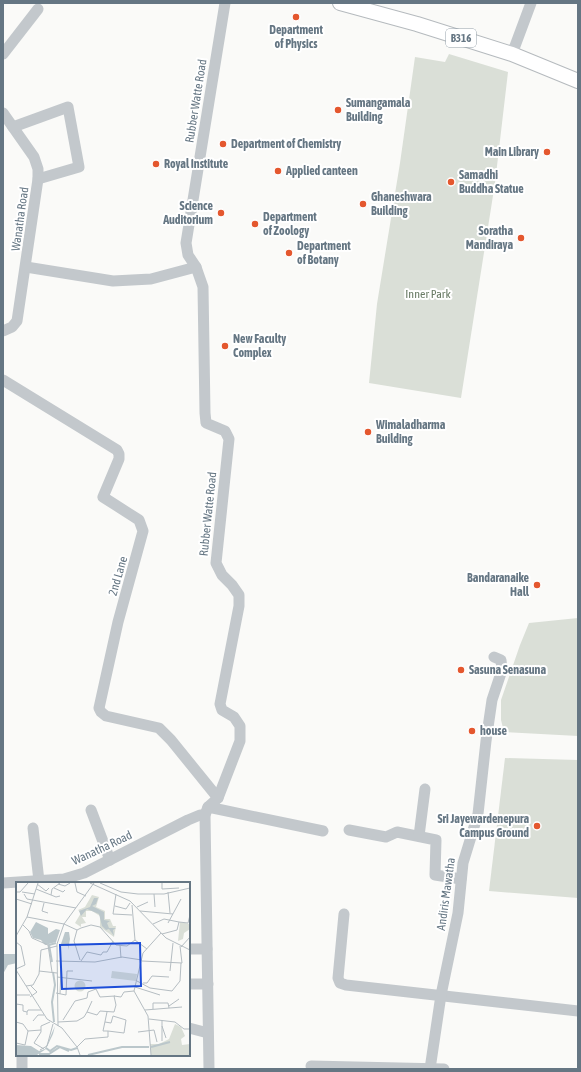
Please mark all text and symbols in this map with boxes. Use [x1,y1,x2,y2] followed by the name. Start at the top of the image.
[291,12,301,22] marker: Department of Physics
[269,23,323,51] place label: Department of Physics
[446,29,476,47] road number: B316
[182,58,210,144] street label: Rubber Watte Road
[346,96,411,124] place label: Sumangamala Building
[333,105,343,115] marker: Sumangamala Building
[231,137,341,151] place label: Department of Chemistry
[218,139,228,149] marker: Department of Chemistry
[485,145,539,159] place label: Main Library
[542,147,552,157] marker: Main Library
[164,157,229,171] place label: Royal Institute
[151,159,161,169] marker: Royal Institute
[285,164,358,178] place label: Applied canteen
[273,166,283,176] marker: Applied canteen
[459,168,524,196] place label: Samadhi Buddha Statue
[446,177,456,187] marker: Samadhi Buddha Statue
[9,186,31,252] street label: Wanatha Road
[371,190,432,218] place label: Ghaneshwara Building
[162,199,214,227] place label: Science Auditorium
[358,199,368,209] marker: Ghaneshwara Building
[216,208,226,218] marker: Science Auditorium
[263,210,317,238] place label: Department of Zoology
[250,219,260,229] marker: Department of Zoology
[466,224,513,252] place label: Soratha Mandiraya
[516,233,526,243] marker: Soratha Mandiraya
[297,239,351,267] place label: Department of Botany
[284,248,294,258] marker: Department of Botany
[405,287,451,301] park label: Inner Park
[233,332,286,360] place label: New Faculty Complex
[220,341,230,351] marker: New Faculty Complex
[375,418,446,446] place label: Wimaladharma Building
[363,427,373,437] marker: Wimaladharma Building
[197,471,219,557] street label: Rubber Watte Road
[106,555,130,597] street label: 2nd Lane
[467,571,530,599] place label: Bandaranaike Hall
[532,580,542,590] marker: Bandaranaike Hall
[469,663,546,677] place label: Sasuna Senasuna
[456,665,466,675] marker: Sasuna Senasuna
[480,724,507,738] place label: house
[467,726,477,736] marker: house
[438,812,529,840] place label: Sri Jayewardenepura Campus Ground
[532,821,542,831] marker: Sri Jayewardenepura Campus Ground
[70,828,134,868] street label: Wanatha Road
[434,857,458,931] street label: Andiris Mawatha
[16,882,190,1056] inset map

